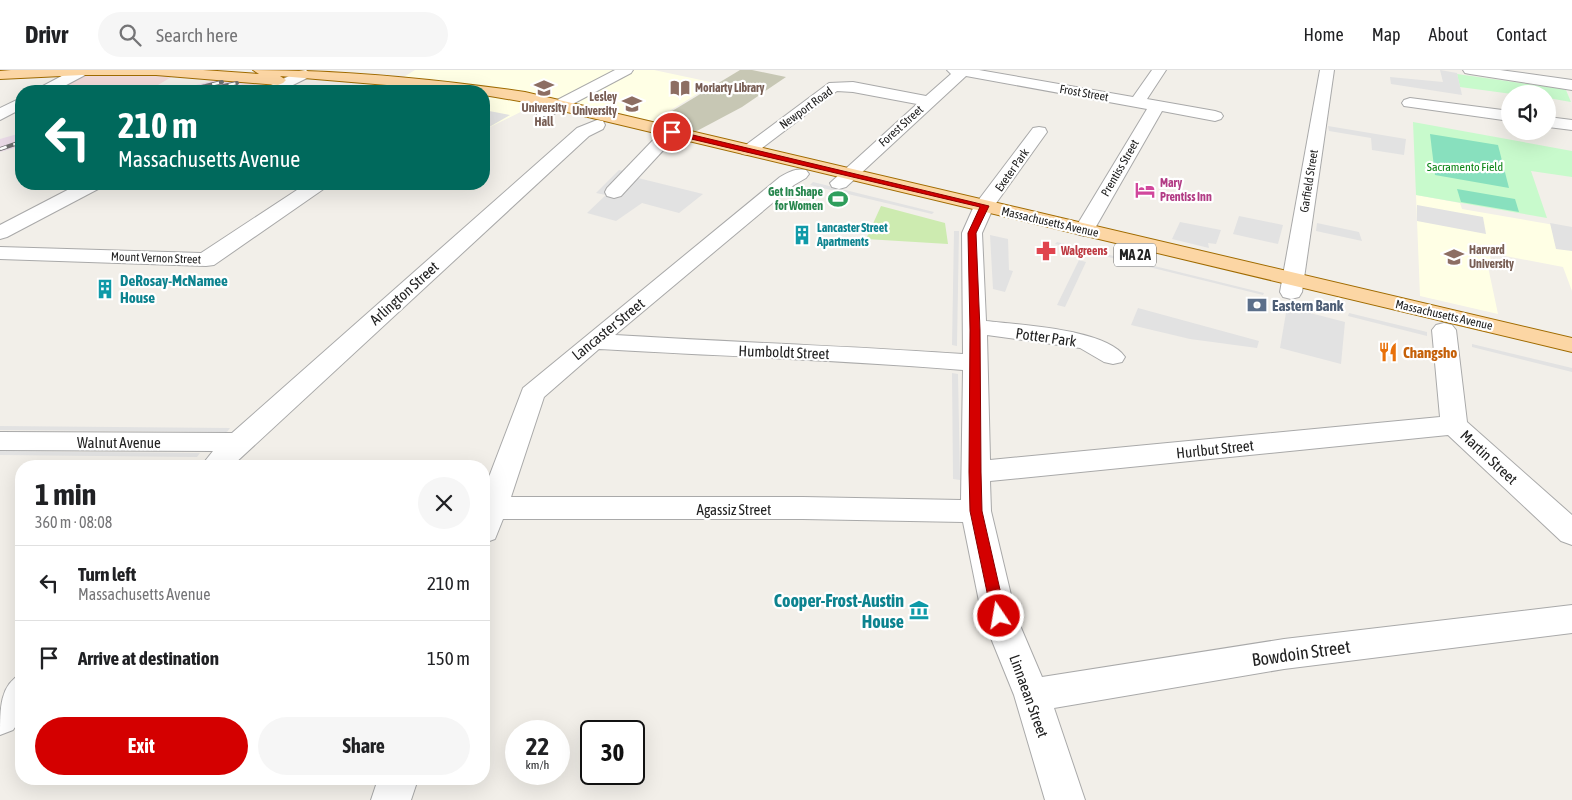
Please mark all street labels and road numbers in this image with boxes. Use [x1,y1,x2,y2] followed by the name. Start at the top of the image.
[1058,82,1110,104] street label: Frost Street
[777,84,835,132] street label: Newport Road
[876,102,926,150] street label: Forest Street
[1098,137,1142,199] street label: Prentiss Street
[992,145,1032,194] street label: Exeter Park
[1297,148,1321,214] street label: Garfield Street
[1000,204,1100,240] street label: Massachusetts Avenue
[1114,244,1156,266] road number: MA 2A
[111,249,202,267] street label: Mount Vernon Street
[366,258,442,328] street label: Arlington Street
[568,295,648,363] street label: Lancaster Street
[1394,297,1494,333] street label: Massachusetts Avenue
[1015,324,1078,350] street label: Potter Park
[738,342,830,362] street label: Humboldt Street
[1457,426,1521,488] street label: Martin Street
[77,434,161,451] street label: Walnut Avenue
[1175,436,1255,462] street label: Hurlbut Street
[697,501,771,518] street label: Agassiz Street
[1250,636,1352,670] street label: Bowdoin Street
[1006,652,1052,740] street label: Linnaean Street

